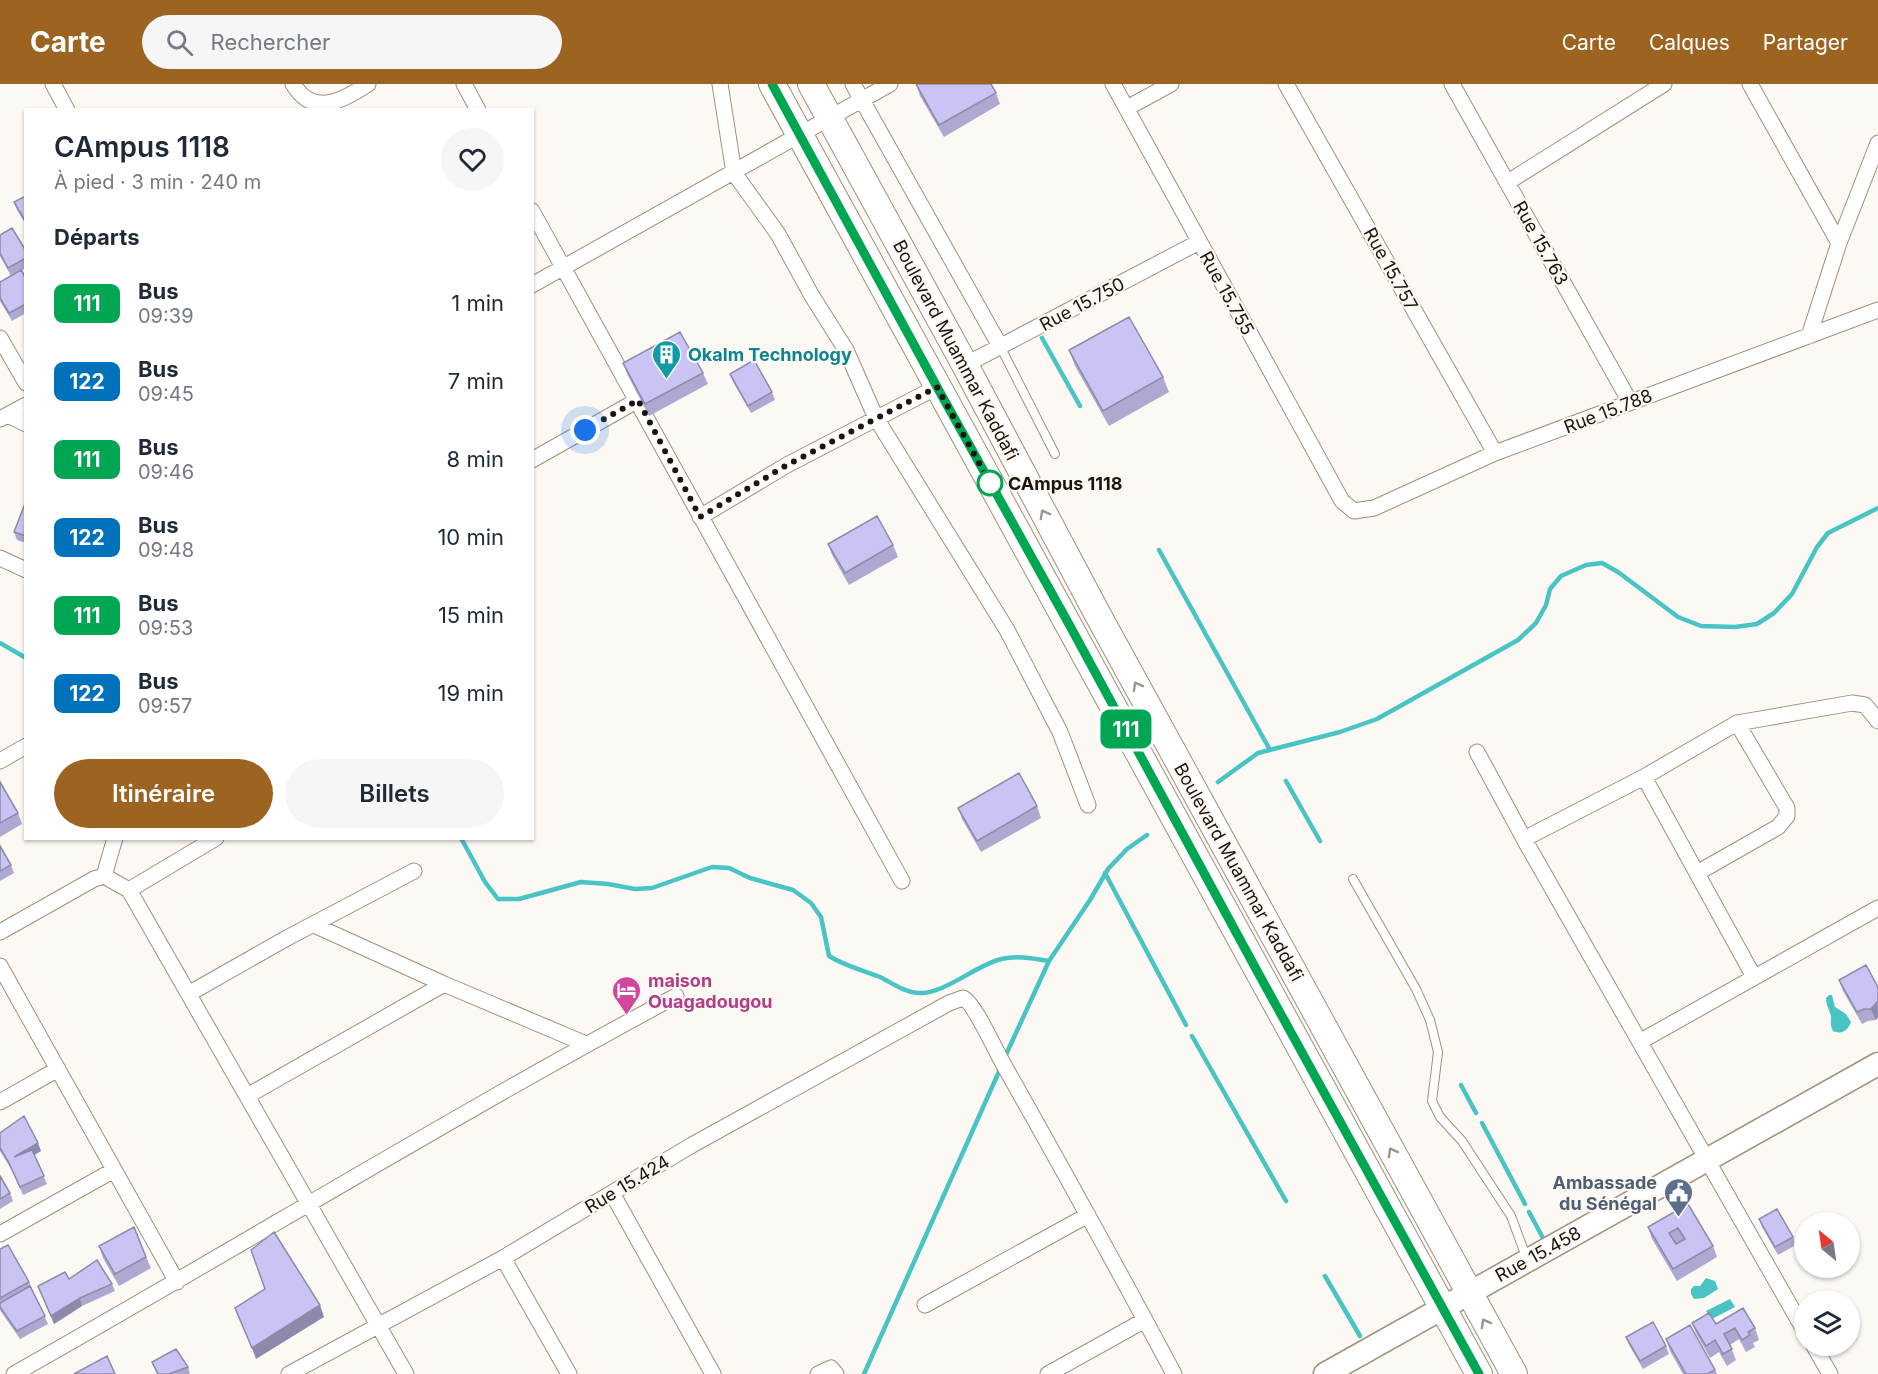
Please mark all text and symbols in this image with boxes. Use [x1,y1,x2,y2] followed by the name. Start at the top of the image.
[142,15,562,69] search box
[30,25,106,59] text: Carte
[163,26,196,59] icon: search
[211,29,330,55] text: Rechercher
[1562,30,1616,55] text: Carte
[1649,30,1730,55] text: Calques
[1763,30,1848,55] text: Partager
[441,128,504,191] button: heart
[54,130,230,164] text: CAmpus 1118
[54,170,261,194] text: À pied · 3 min · 240 m
[1509,197,1573,289] street label: Rue 15.763
[54,224,139,250] text: Départs
[1360,224,1422,314] street label: Rue 15.757
[889,236,1023,464] street label: Boulevard Muammar Kaddafi
[1195,248,1259,338] street label: Rue 15.755
[1036,273,1128,335] street label: Rue 15.750
[138,278,179,304] text: Bus
[451,290,504,316] text: 1 min
[73,291,101,316] text: 111
[138,304,194,328] text: 09:39
[651,338,683,380] building icon: Okalm Technology
[688,344,852,365] place label: Okalm Technology
[138,356,179,382] text: Bus
[448,368,504,394] text: 7 min
[69,369,105,394] text: 122
[138,382,194,406] text: 09:45
[1561,385,1655,437] street label: Rue 15.788
[570,415,600,445] your location
[138,434,179,460] text: Bus
[447,446,504,472] text: 8 min
[73,447,101,472] text: 111
[138,460,194,484] text: 09:46
[977,470,1003,496] marker: CAmpus 1118
[1008,473,1123,494] place label: CAmpus 1118
[1040,510,1051,521] one-way arrow
[138,512,179,538] text: Bus
[437,524,504,550] text: 10 min
[69,525,105,550] text: 122
[138,538,194,562] text: 09:48
[138,590,179,616] text: Bus
[438,602,504,628] text: 15 min
[73,603,101,628] text: 111
[138,616,193,640] text: 09:53
[138,668,179,694] text: Bus
[438,680,504,706] text: 19 min
[69,681,105,706] text: 122
[1133,682,1144,692] one-way arrow
[138,694,192,718] text: 09:57
[1092,710,1160,748] line badge: 111
[1112,717,1140,742] text: 111
[54,759,273,828] button: Itinéraire
[285,759,504,828] button: Billets
[1170,759,1308,985] street label: Boulevard Muammar Kaddafi
[648,970,773,1012] place label: maison Ouagadougou
[611,974,643,1016] hotel icon: maison Ouagadougou
[1387,1148,1399,1158] one-way arrow
[581,1151,673,1217] street label: Rue 15.424
[1552,1172,1657,1214] place label: Ambassade du Sénégal
[1662,1176,1694,1218] public building icon: Ambassade du Sénégal
[1794,1212,1860,1278] north arrow
[1794,1212,1860,1356] map controls
[1492,1222,1584,1286] street label: Rue 15.458
[1794,1290,1860,1356] button: layers
[1481,1319,1492,1329] one-way arrow

